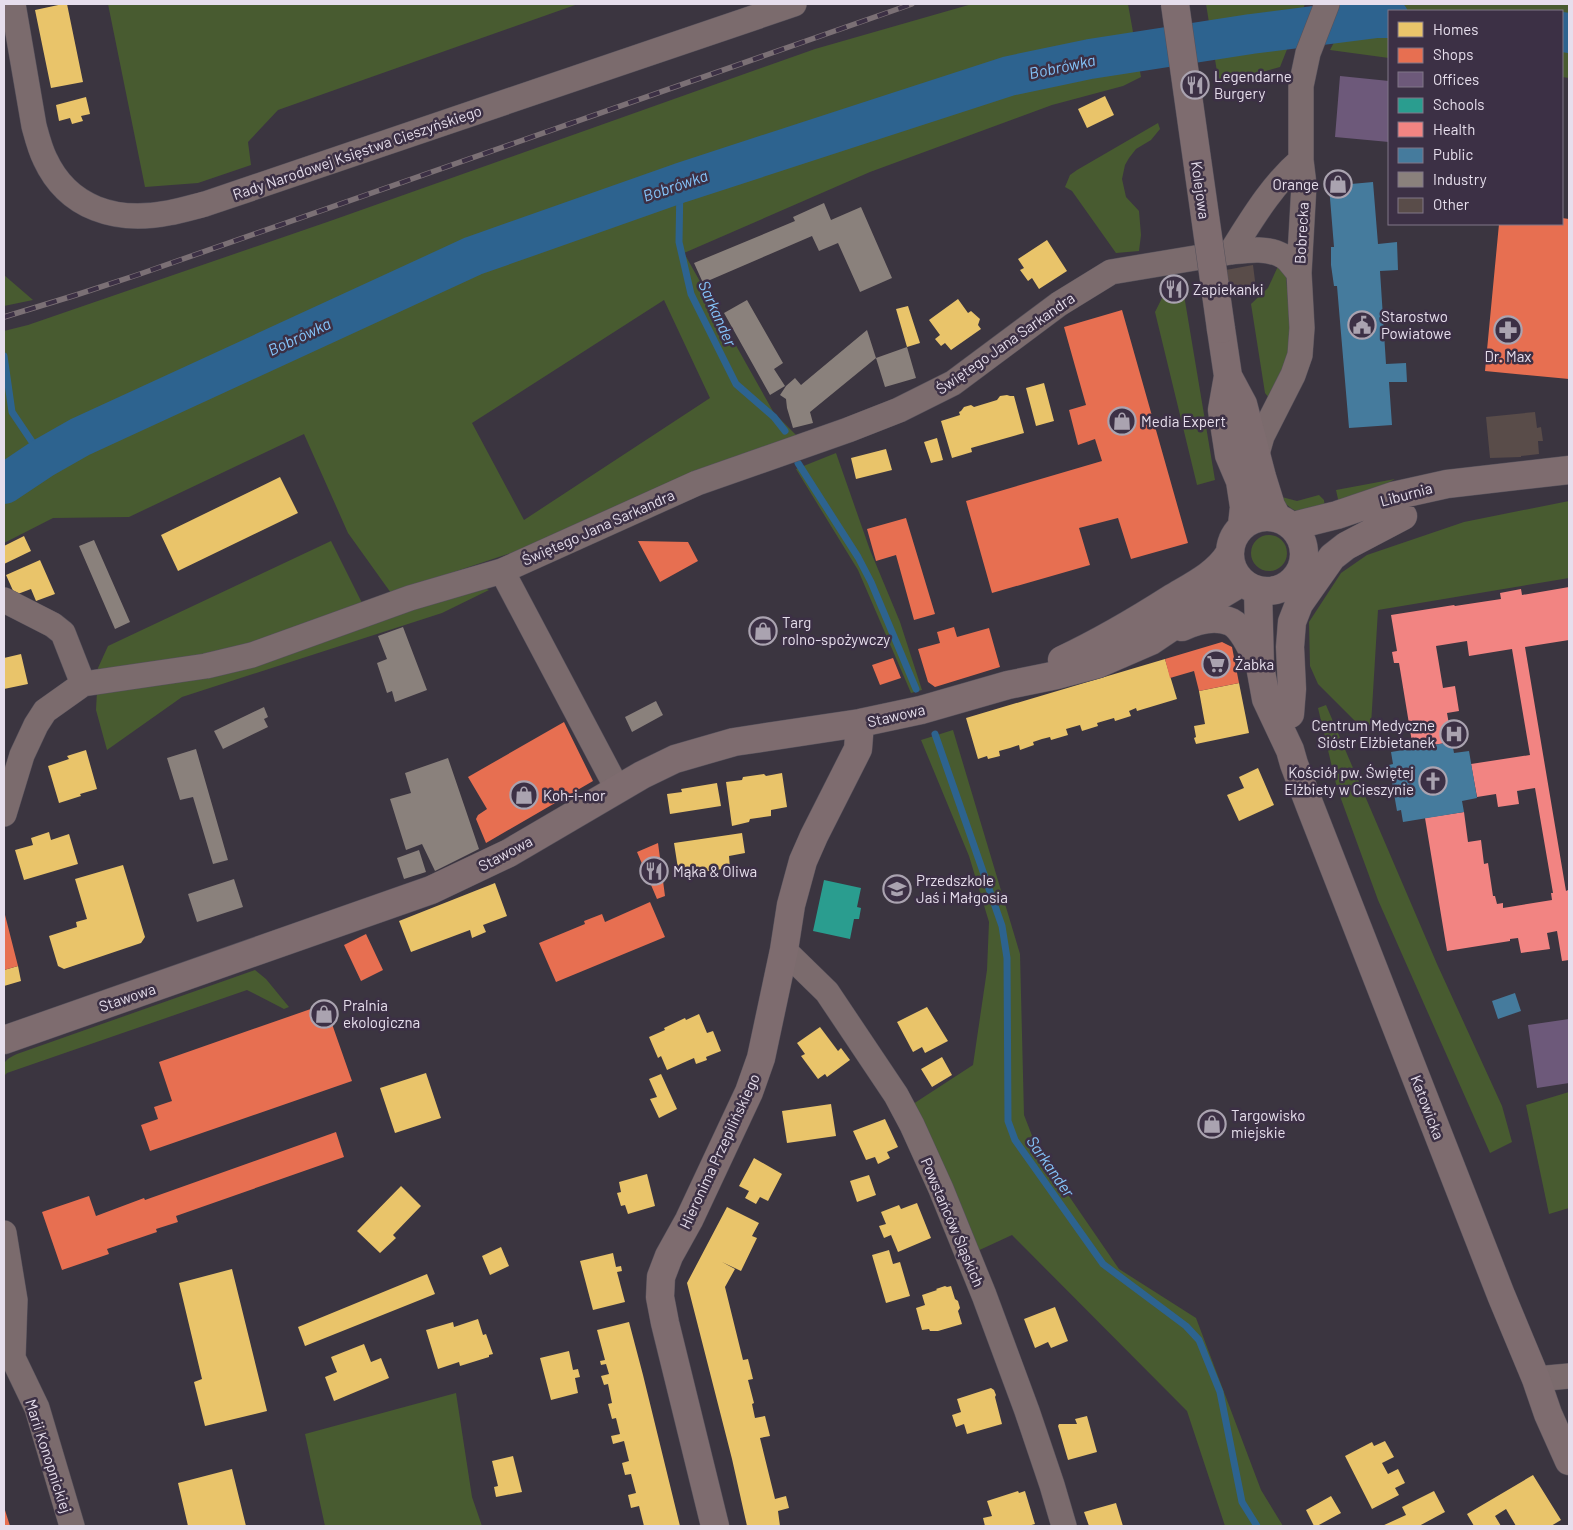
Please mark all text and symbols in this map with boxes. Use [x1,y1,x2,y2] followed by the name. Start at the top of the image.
[1388,10,1563,225] legend
[1433,20,1478,38] text: Homes
[1433,45,1473,63] text: Shops
[1027,50,1097,82] water label: Bobrówka
[1214,67,1292,102] place label: Legendarne Burgery
[1180,70,1210,100] restaurant icon: Legendarne Burgery
[1433,70,1479,88] text: Offices
[1433,95,1485,113] text: Schools
[230,101,484,203] street label: Rady Narodowej Księstwa Cieszyńskiego
[1433,120,1475,138] text: Health
[1433,145,1473,163] text: Public
[1188,160,1214,220] street label: Kolejowa
[640,165,710,205] water label: Bobrówka
[1323,169,1353,199] shop icon: Orange
[1433,170,1487,188] text: Industry
[1272,175,1319,193] place label: Orange
[1433,195,1470,213] text: Other
[1290,202,1312,264] street label: Bobrecka
[1159,274,1189,304] restaurant icon: Zapiekanki
[695,277,741,350] water label: Sarkander
[1193,280,1263,298] place label: Zapiekanki
[932,288,1078,398] street label: Świętego Jana Sarkandra
[1381,307,1451,342] place label: Starostwo Powiatowe
[1347,310,1377,340] public building icon: Starostwo Powiatowe
[264,313,334,359] water label: Bobrówka
[1493,315,1523,345] pharmacy icon: Dr. Max
[1485,347,1531,365] place label: Dr. Max
[1107,406,1137,436] shop icon: Media Expert
[1141,412,1226,430] place label: Media Expert
[1378,478,1434,510] street label: Liburnia
[519,485,677,569] street label: Świętego Jana Sarkandra
[782,613,890,648] place label: Targ rolno-spożywczy
[748,616,778,646] shop icon: Targ rolno-spożywczy
[1201,649,1231,679] supermarket icon: Żabka
[1235,655,1274,673] place label: Żabka
[865,700,927,730] street label: Stawowa
[1311,716,1435,751] place label: Centrum Medyczne Sióstr Elżbietanek
[1439,719,1469,749] hospital icon: Centrum Medyczne Sióstr Elżbietanek
[1284,763,1414,798] place label: Kościół pw. Świętej Elżbiety w Cieszynie
[1418,766,1448,796] church icon: Kościół pw. Świętej Elżbiety w Cieszynie
[509,780,539,810] shop icon: Koh-i-nor
[543,786,606,804] place label: Koh-i-nor
[475,831,535,875] street label: Stawowa
[639,856,669,886] restaurant icon: Mąka & Oliwa
[673,862,757,880] place label: Mąka & Oliwa
[916,871,1008,906] place label: Przedszkole Jaś i Małgosia
[882,874,912,904] school or university icon: Przedszkole Jaś i Małgosia
[96,979,158,1015] street label: Stawowa
[343,996,420,1031] place label: Pralnia ekologiczna
[309,999,339,1029] shop icon: Pralnia ekologiczna
[675,1070,763,1232] street label: Hieronima Przepilińskiego
[1408,1072,1448,1142] street label: Katowicka
[1231,1106,1305,1141] place label: Targowisko miejskie
[1197,1109,1227,1139] shop icon: Targowisko miejskie
[1023,1132,1080,1201] water label: Sarkander
[918,1155,988,1289] street label: Powstańców Śląskich
[22,1397,76,1515] street label: Marii Konopnickiej

